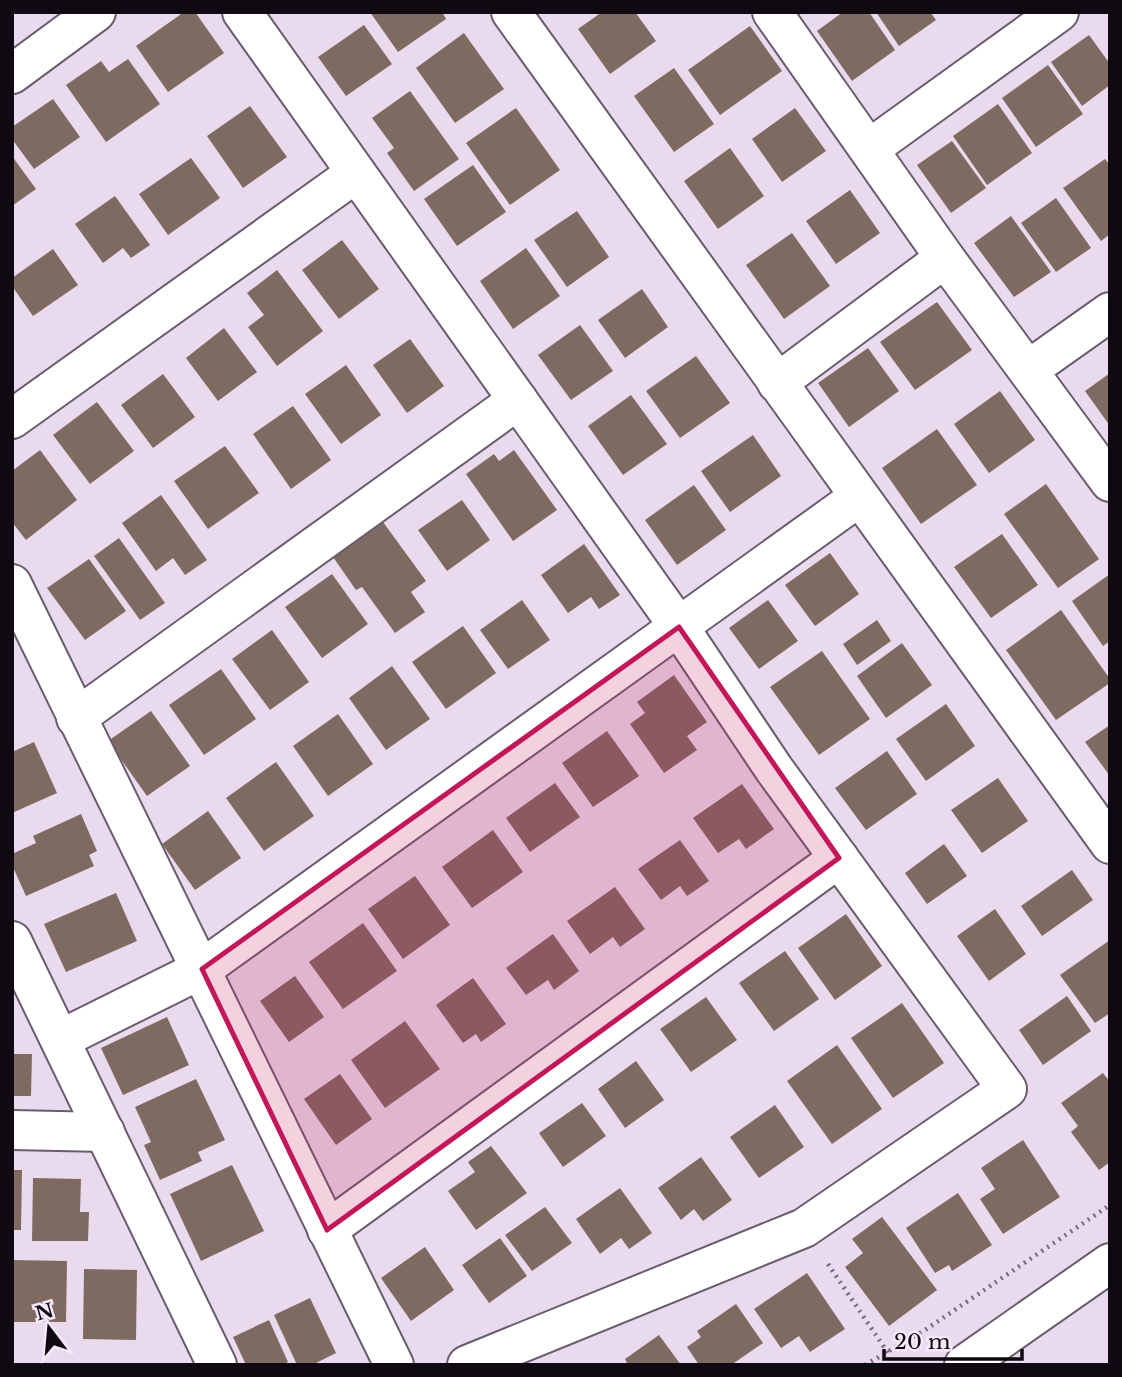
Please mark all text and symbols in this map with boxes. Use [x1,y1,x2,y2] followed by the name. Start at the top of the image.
[14,1293,84,1363] north arrow
[33,1299,56,1326] text: N
[884,1318,1022,1362] scale bar
[894,1329,951,1355] text: 20 m

